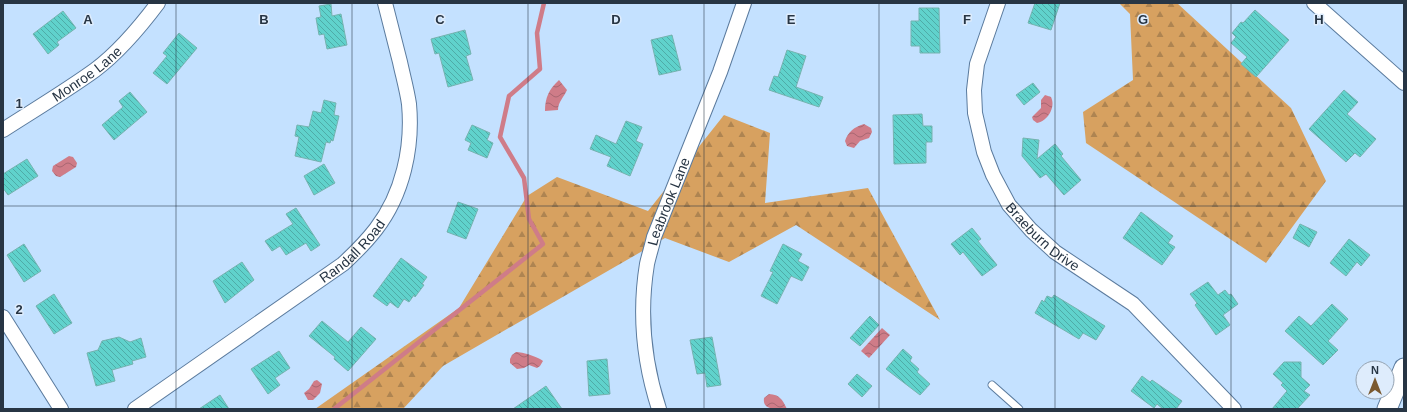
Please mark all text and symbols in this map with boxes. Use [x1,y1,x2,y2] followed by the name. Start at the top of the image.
[83,12,93,27] text: A
[259,12,269,27] text: B
[435,12,445,27] text: C
[611,12,621,27] text: D
[787,12,796,27] text: E
[963,12,971,27] text: F
[1138,12,1148,27] text: G
[1314,12,1324,27] text: H
[49,43,125,105] street label: Monroe Lane
[15,96,23,111] text: 1
[644,155,693,247] street label: Leabrook Lane
[1003,199,1083,274] street label: Braeburn Drive
[316,216,388,286] street label: Randall Road
[15,302,23,317] text: 2
[1355,360,1395,400] north arrow
[1371,364,1379,376] text: N

